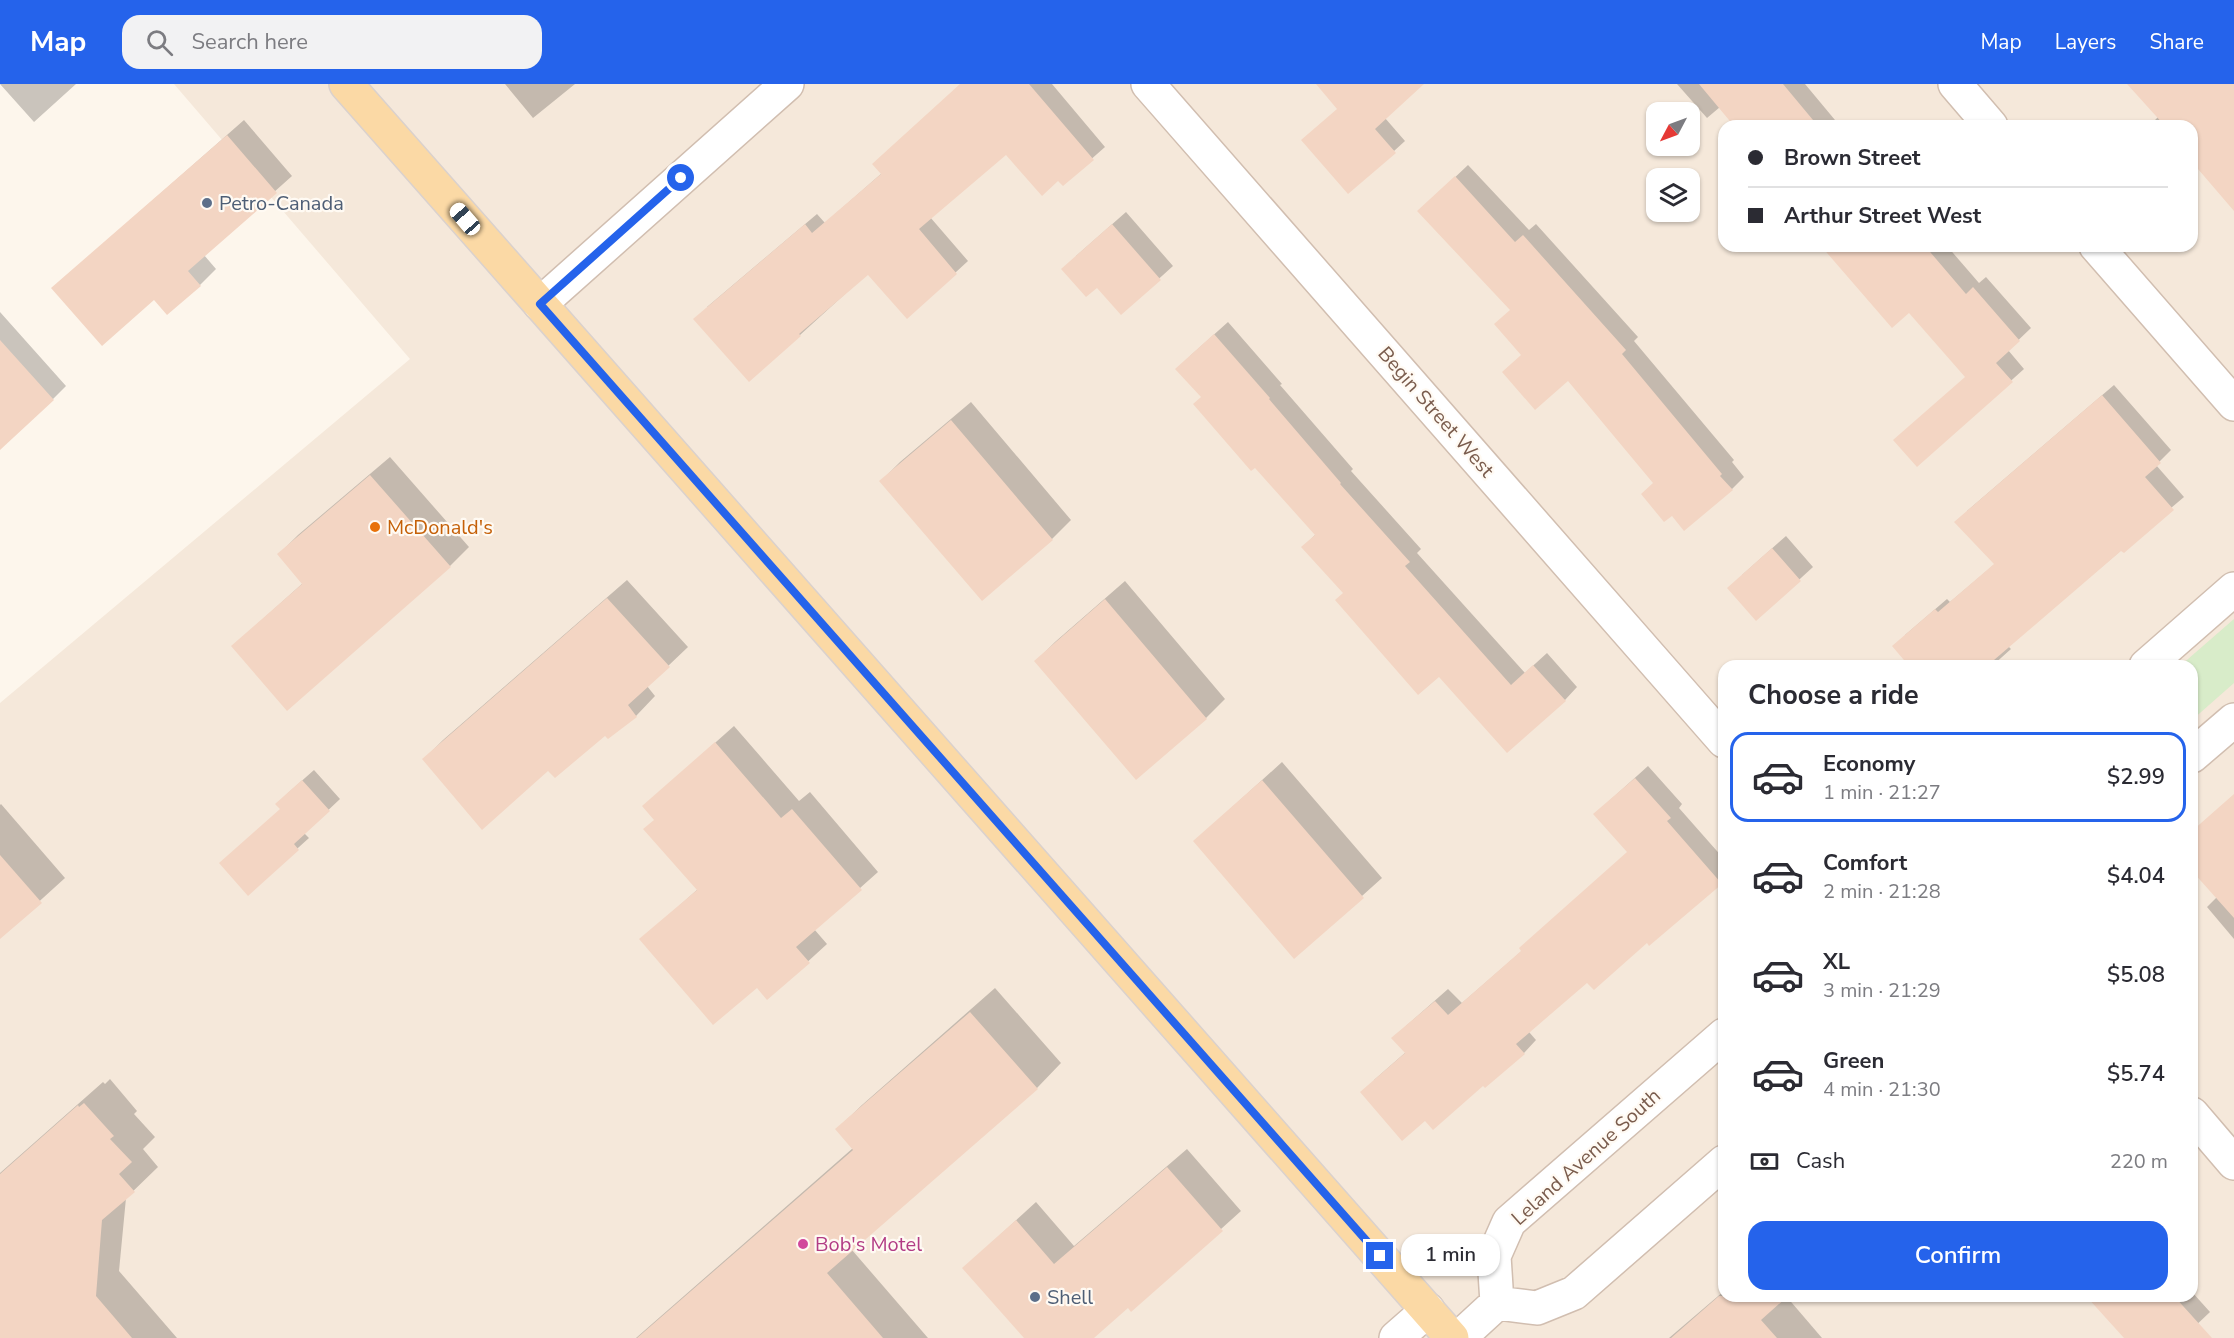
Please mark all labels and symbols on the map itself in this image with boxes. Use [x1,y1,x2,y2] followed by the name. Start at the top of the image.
[1646,102,1700,156] north arrow
[667,164,694,191] route start
[219,190,344,217] place label: Petro-Canada
[200,196,214,210] marker: Petro-Canada
[446,200,484,238] car
[1372,341,1501,484] street label: Begin Street West
[387,514,493,541] place label: McDonald's
[368,520,382,534] marker: McDonald's
[1506,1083,1666,1231] street label: Leland Avenue South
[815,1231,922,1258] place label: Bob's Motel
[1401,1235,1500,1277] callout: 1 min
[796,1237,810,1251] marker: Bob's Motel
[1366,1242,1393,1269] route end
[1047,1284,1093,1311] place label: Shell
[1028,1290,1042,1304] marker: Shell

